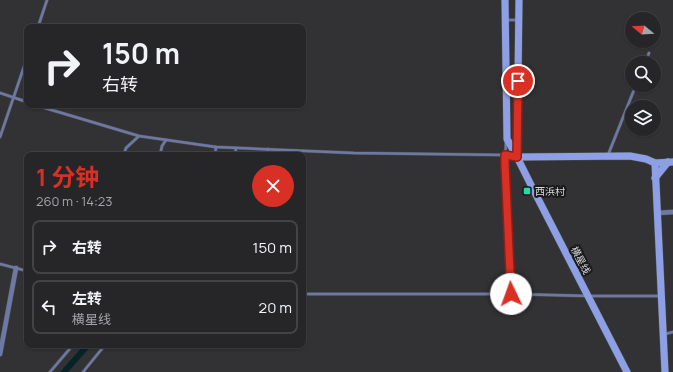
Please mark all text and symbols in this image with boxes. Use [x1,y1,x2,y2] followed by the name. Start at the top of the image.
[625,12,661,48] north arrow
[625,12,661,136] map controls
[102,34,180,72] text: 150 m
[36,40,88,92] icon: right
[625,56,661,92] button: search
[501,64,535,98] pin
[507,70,529,92] icon: arrive
[102,72,138,96] text: 右转
[625,100,661,136] button: layers
[36,160,99,193] text: 1 分钟
[252,165,294,207] button: close
[535,184,565,198] place label: 西浜村
[522,186,532,196] marker: 西浜村
[36,192,112,210] text: 260 m · 14:23
[38,236,60,258] icon: right
[72,237,102,258] text: 右转
[253,237,292,258] text: 150 m
[568,243,594,277] street label: 横星线
[490,273,532,315] position arrow
[72,288,102,309] text: 左转
[38,296,60,318] icon: left
[259,297,292,318] text: 20 m
[72,310,111,328] text: 横星线

